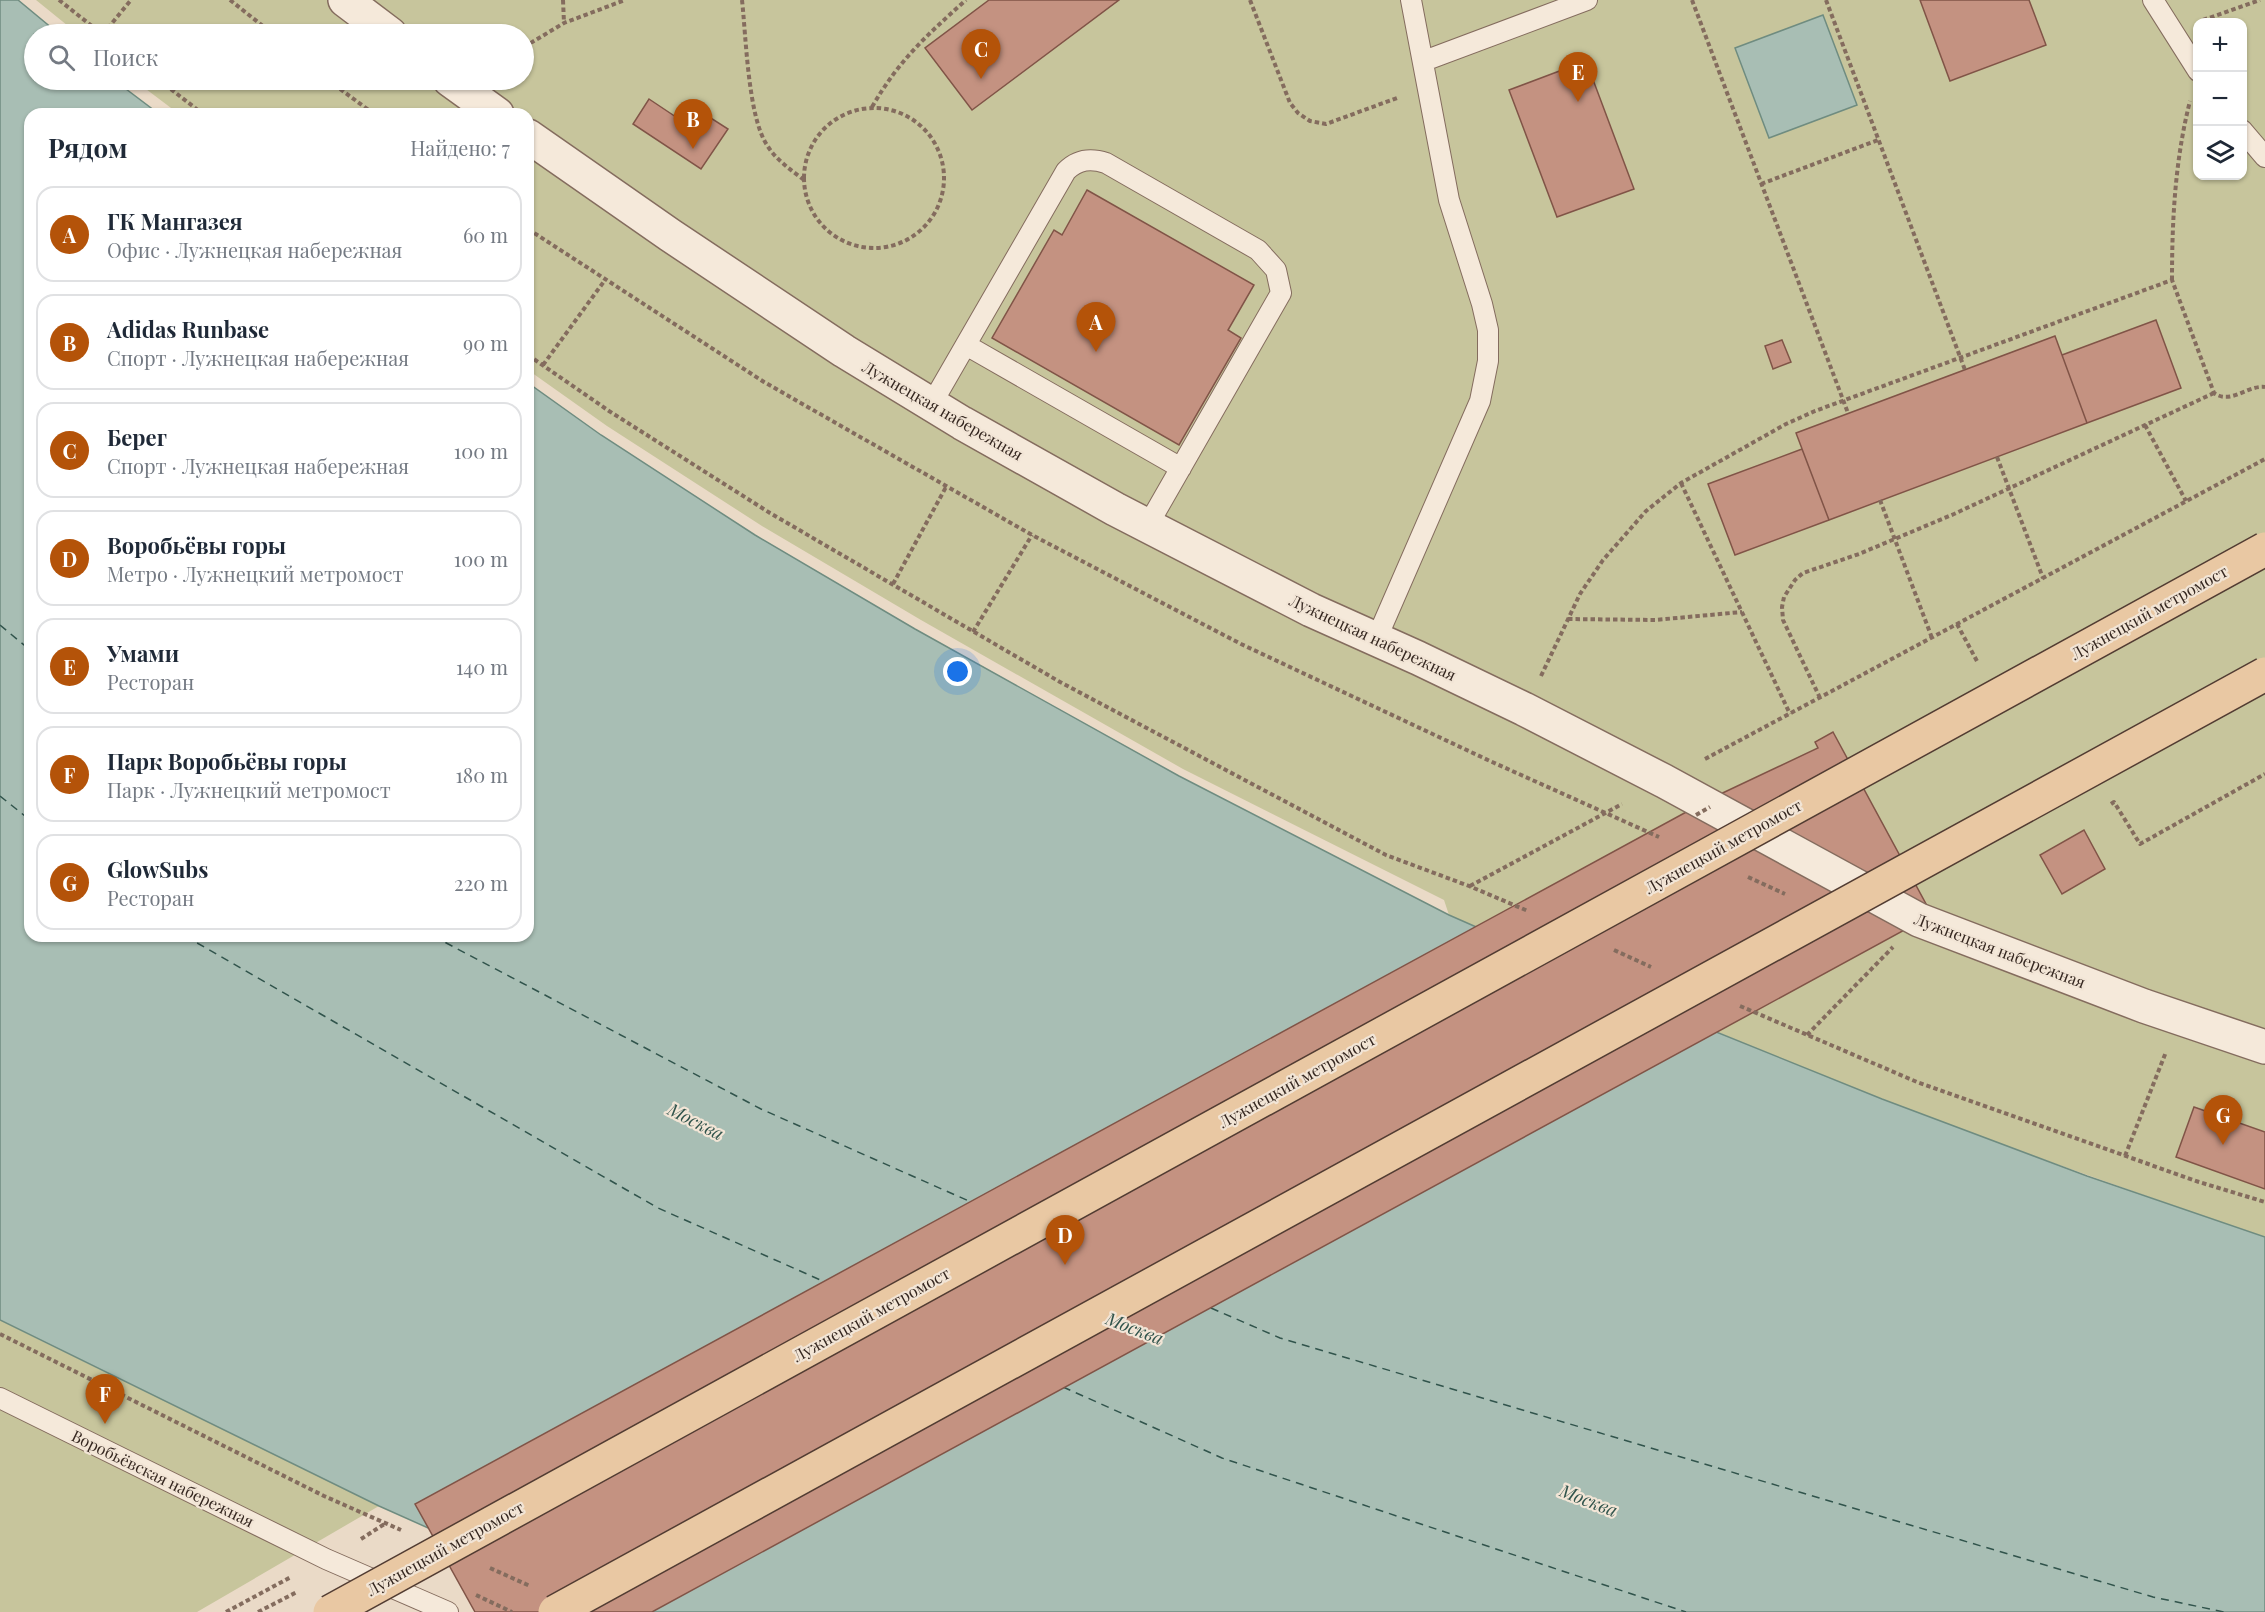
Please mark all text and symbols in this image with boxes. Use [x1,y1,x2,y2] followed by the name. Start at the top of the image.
[2193,18,2247,180] map controls
[2193,18,2247,72] button: +
[24,24,534,90] search box
[962,29,1000,79] pin: C
[45,41,78,74] icon: search
[93,42,158,72] text: Поиск
[1558,52,1598,102] pin: E
[2193,72,2247,126] button: −
[674,100,712,149] pin: B
[2193,126,2247,180] button: layers
[48,130,127,165] text: Рядом
[410,134,510,161] text: Найдено: 7
[107,206,243,236] text: ГК Мангазея
[63,221,76,248] text: A
[463,221,508,248] text: 60 m
[107,236,402,263] text: Офис · Лужнецкая набережная
[1076,302,1116,352] pin: A
[107,314,269,344] text: Adidas Runbase
[63,329,76,356] text: B
[463,329,508,356] text: 90 m
[107,344,409,371] text: Спорт · Лужнецкая набережная
[858,355,1027,465] street label: Лужнецкая набережная
[107,422,167,452] text: Берег
[62,437,77,464] text: C
[454,437,508,464] text: 100 m
[107,452,409,479] text: Спорт · Лужнецкая набережная
[107,530,286,560] text: Воробьёвы горы
[62,545,77,572] text: D
[454,545,508,572] text: 100 m
[107,560,404,587] text: Метро · Лужнецкий метромост
[2066,560,2231,664] street label: Лужнецкий метромост
[1285,589,1460,685] street label: Лужнецкая набережная
[107,638,179,668] text: Умами
[63,653,76,680] text: E
[456,653,508,680] text: 140 m
[943,657,972,686] your location
[107,668,194,695] text: Ресторан
[107,746,347,776] text: Парк Воробьёвы горы
[64,761,75,788] text: F
[455,761,508,788] text: 180 m
[107,776,391,803] text: Парк · Лужнецкий метромост
[1640,794,1805,898] street label: Лужнецкий метромост
[107,854,208,884] text: GlowSubs
[62,869,77,896] text: G
[454,869,508,896] text: 220 m
[107,884,194,911] text: Ресторан
[1911,907,2089,992] street label: Лужнецкая набережная
[1214,1028,1379,1132] street label: Лужнецкий метромост
[663,1096,728,1145] water label: Москва
[2204,1096,2242,1145] pin: G
[1046,1216,1084,1265] pin: D
[788,1262,953,1366] street label: Лужнецкий метромост
[1102,1306,1167,1350] water label: Москва
[86,1374,124,1424] pin: F
[68,1425,258,1532] street label: Воробьёвская набережная
[1556,1478,1621,1522] water label: Москва
[362,1496,527,1600] street label: Лужнецкий метромост

